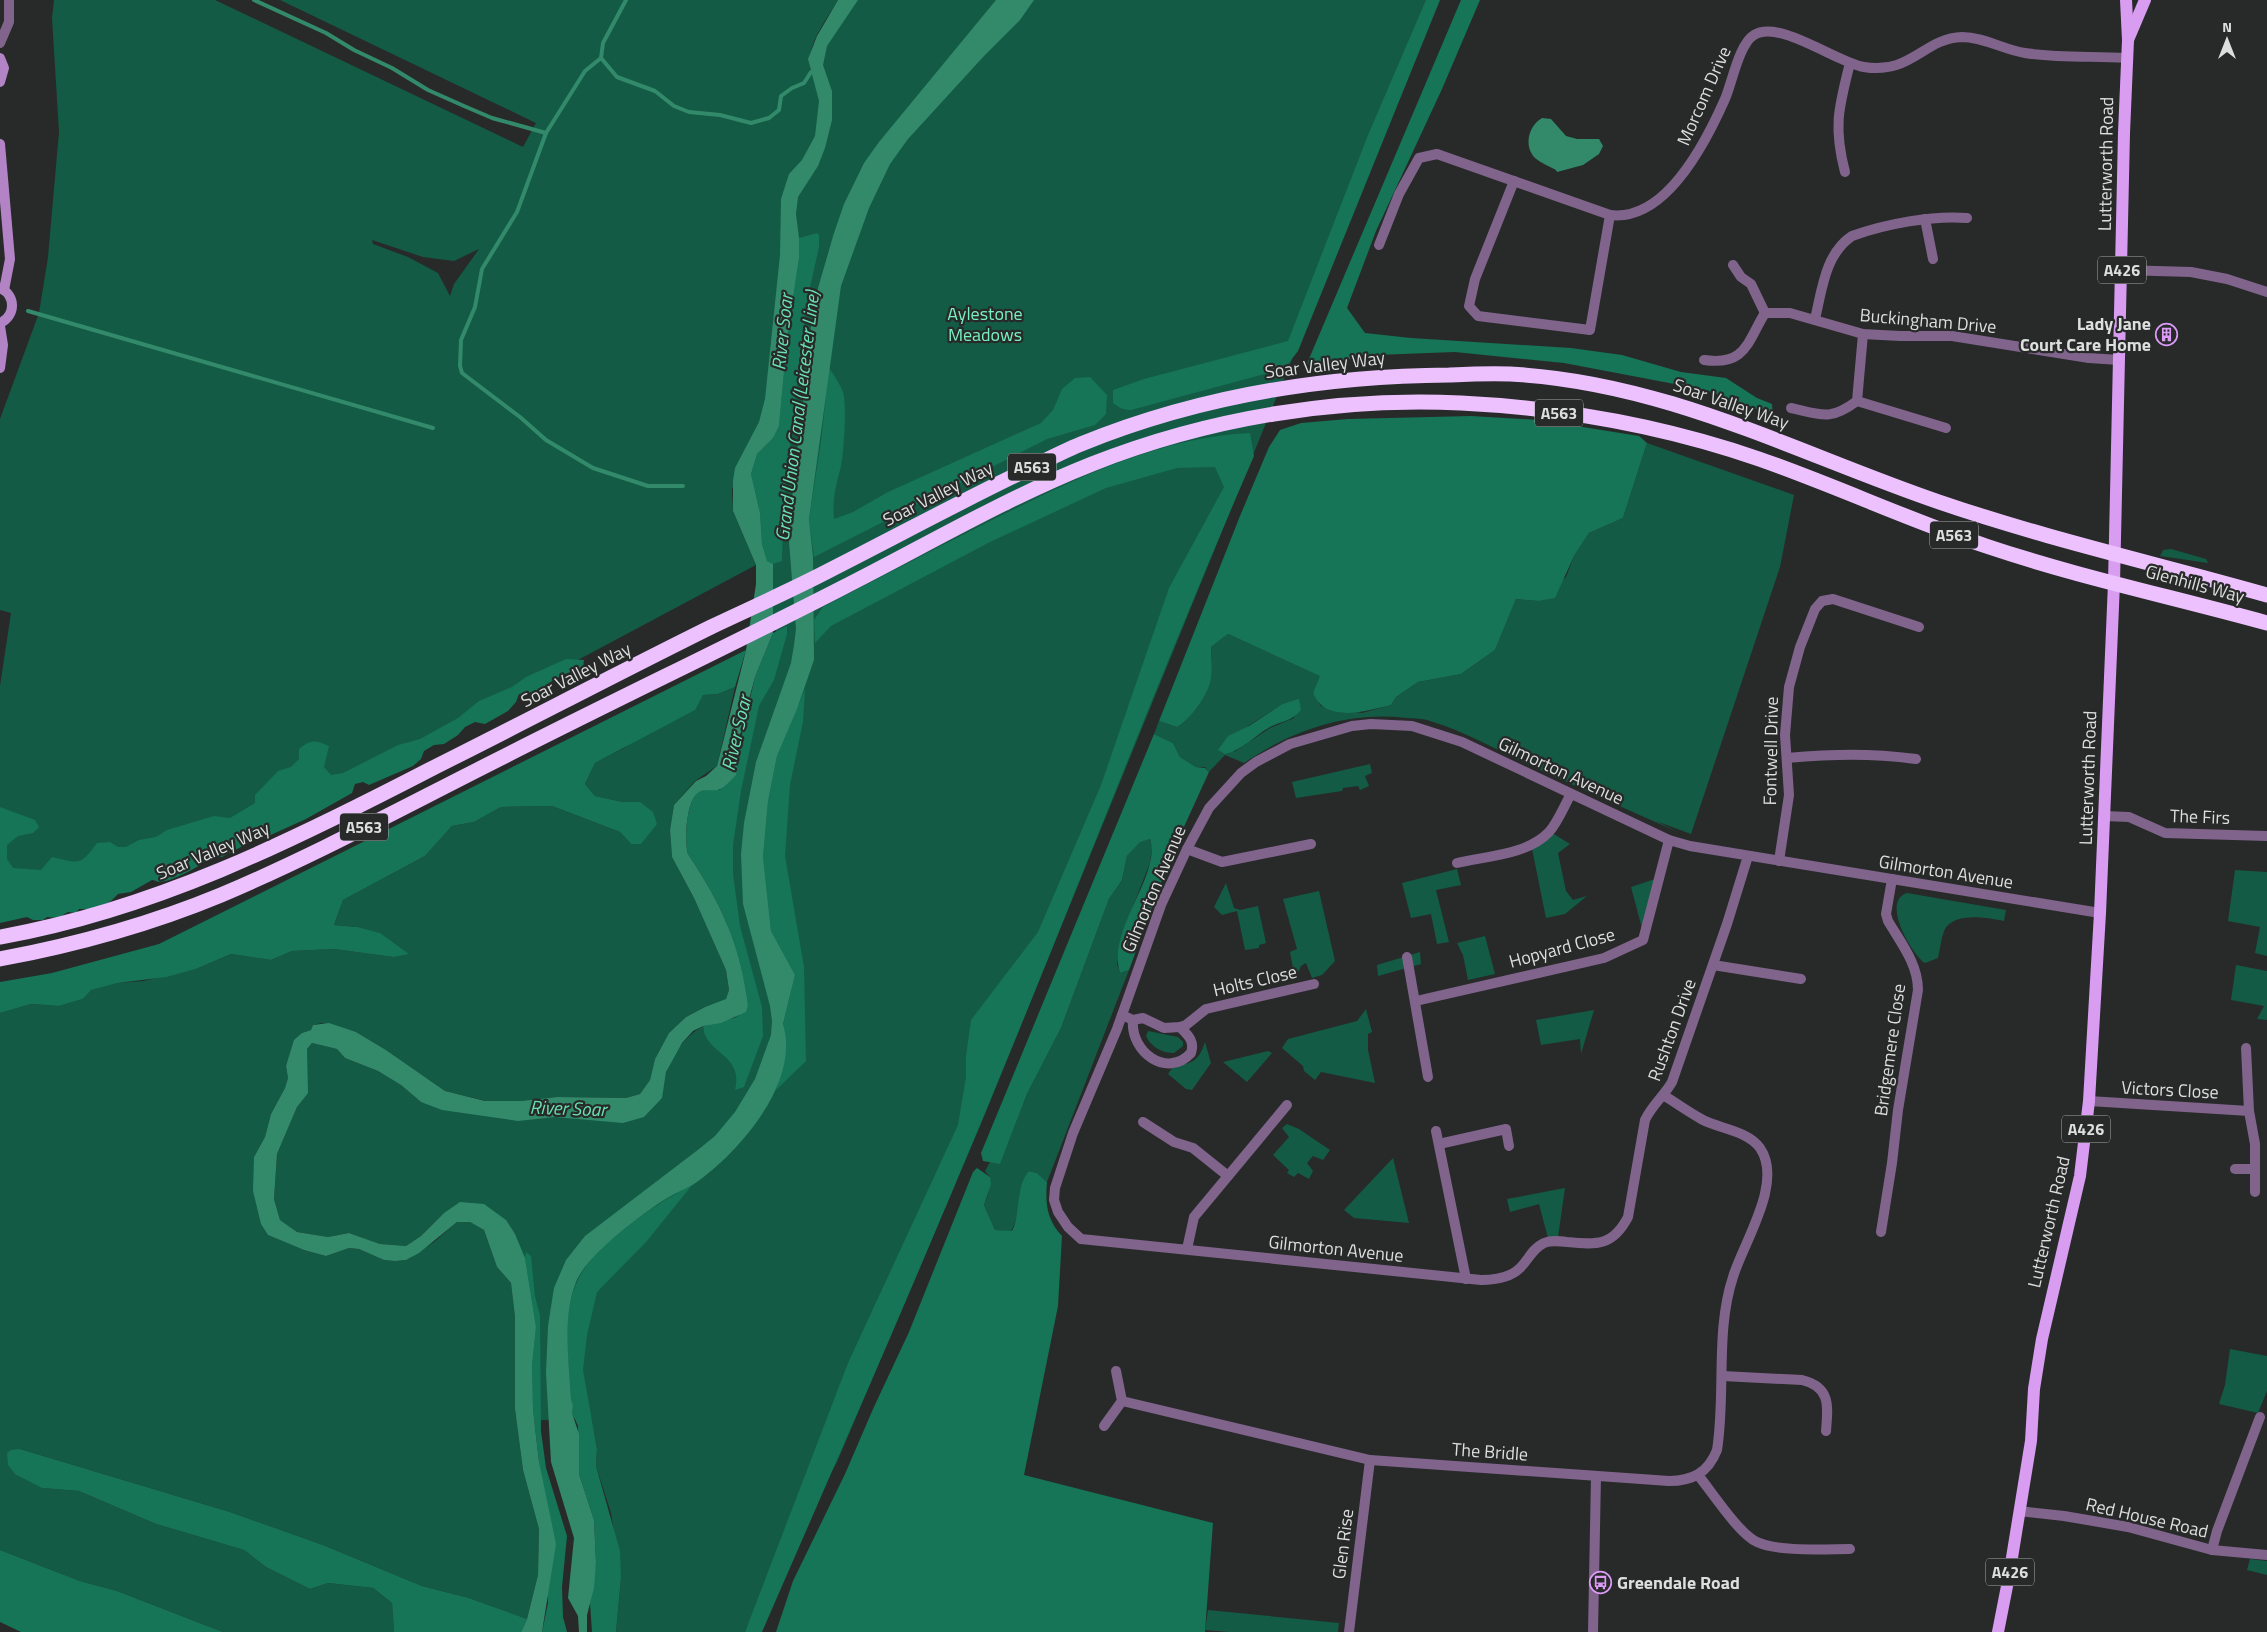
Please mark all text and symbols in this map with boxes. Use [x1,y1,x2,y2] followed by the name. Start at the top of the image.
[2202,15,2252,65] north arrow
[2222,16,2232,37] text: N
[1670,42,1737,150] street label: Morcom Drive
[2091,97,2120,231] street label: Lutterworth Road
[2098,256,2146,284] road number: A426
[767,288,826,543] water label: Grand Union Canal (Leicester Line)
[763,290,800,371] water label: River Soar
[947,300,1023,348] park label: Aylestone Meadows
[1859,301,1997,340] street label: Buckingham Drive
[2020,310,2151,358] place label: Lady Jane Court Care Home
[2155,322,2179,346] building icon: Lady Jane Court Care Home
[1263,344,1387,385] street label: Soar Valley Way
[1670,371,1793,436] street label: Soar Valley Way
[1535,399,1583,426] road number: A563
[878,454,998,533] street label: Soar Valley Way
[1008,454,1056,481] road number: A563
[1930,522,1978,548] road number: A563
[2143,557,2248,610] street label: Glenhills Way
[516,635,636,714] street label: Soar Valley Way
[713,690,759,773] water label: River Soar
[1756,696,1785,806] street label: Fontwell Drive
[2072,710,2103,846] street label: Lutterworth Road
[1494,730,1628,811] street label: Gilmorton Avenue
[2169,802,2231,831] street label: The Firs
[152,814,274,887] street label: Soar Valley Way
[340,814,388,840] road number: A563
[1115,821,1192,957] street label: Gilmorton Avenue
[1877,848,2015,895] street label: Gilmorton Avenue
[1506,920,1618,975] street label: Hopyard Close
[1210,958,1299,1003] street label: Holts Close
[1640,975,1703,1085] street label: Rushton Drive
[1867,982,1912,1118] street label: Bridgemere Close
[2121,1073,2219,1106] street label: Victors Close
[529,1092,609,1123] water label: River Soar
[2062,1116,2110,1142] road number: A426
[2020,1153,2077,1290] street label: Lutterworth Road
[1267,1228,1405,1269] street label: Gilmorton Avenue
[1451,1435,1529,1468] street label: The Bridle
[2083,1490,2211,1545] street label: Red House Road
[1325,1507,1360,1581] street label: Glen Rise
[1986,1558,2034,1585] road number: A426
[1617,1569,1740,1596] place label: Greendale Road
[1589,1571,1613,1595] bus stop icon: Greendale Road

